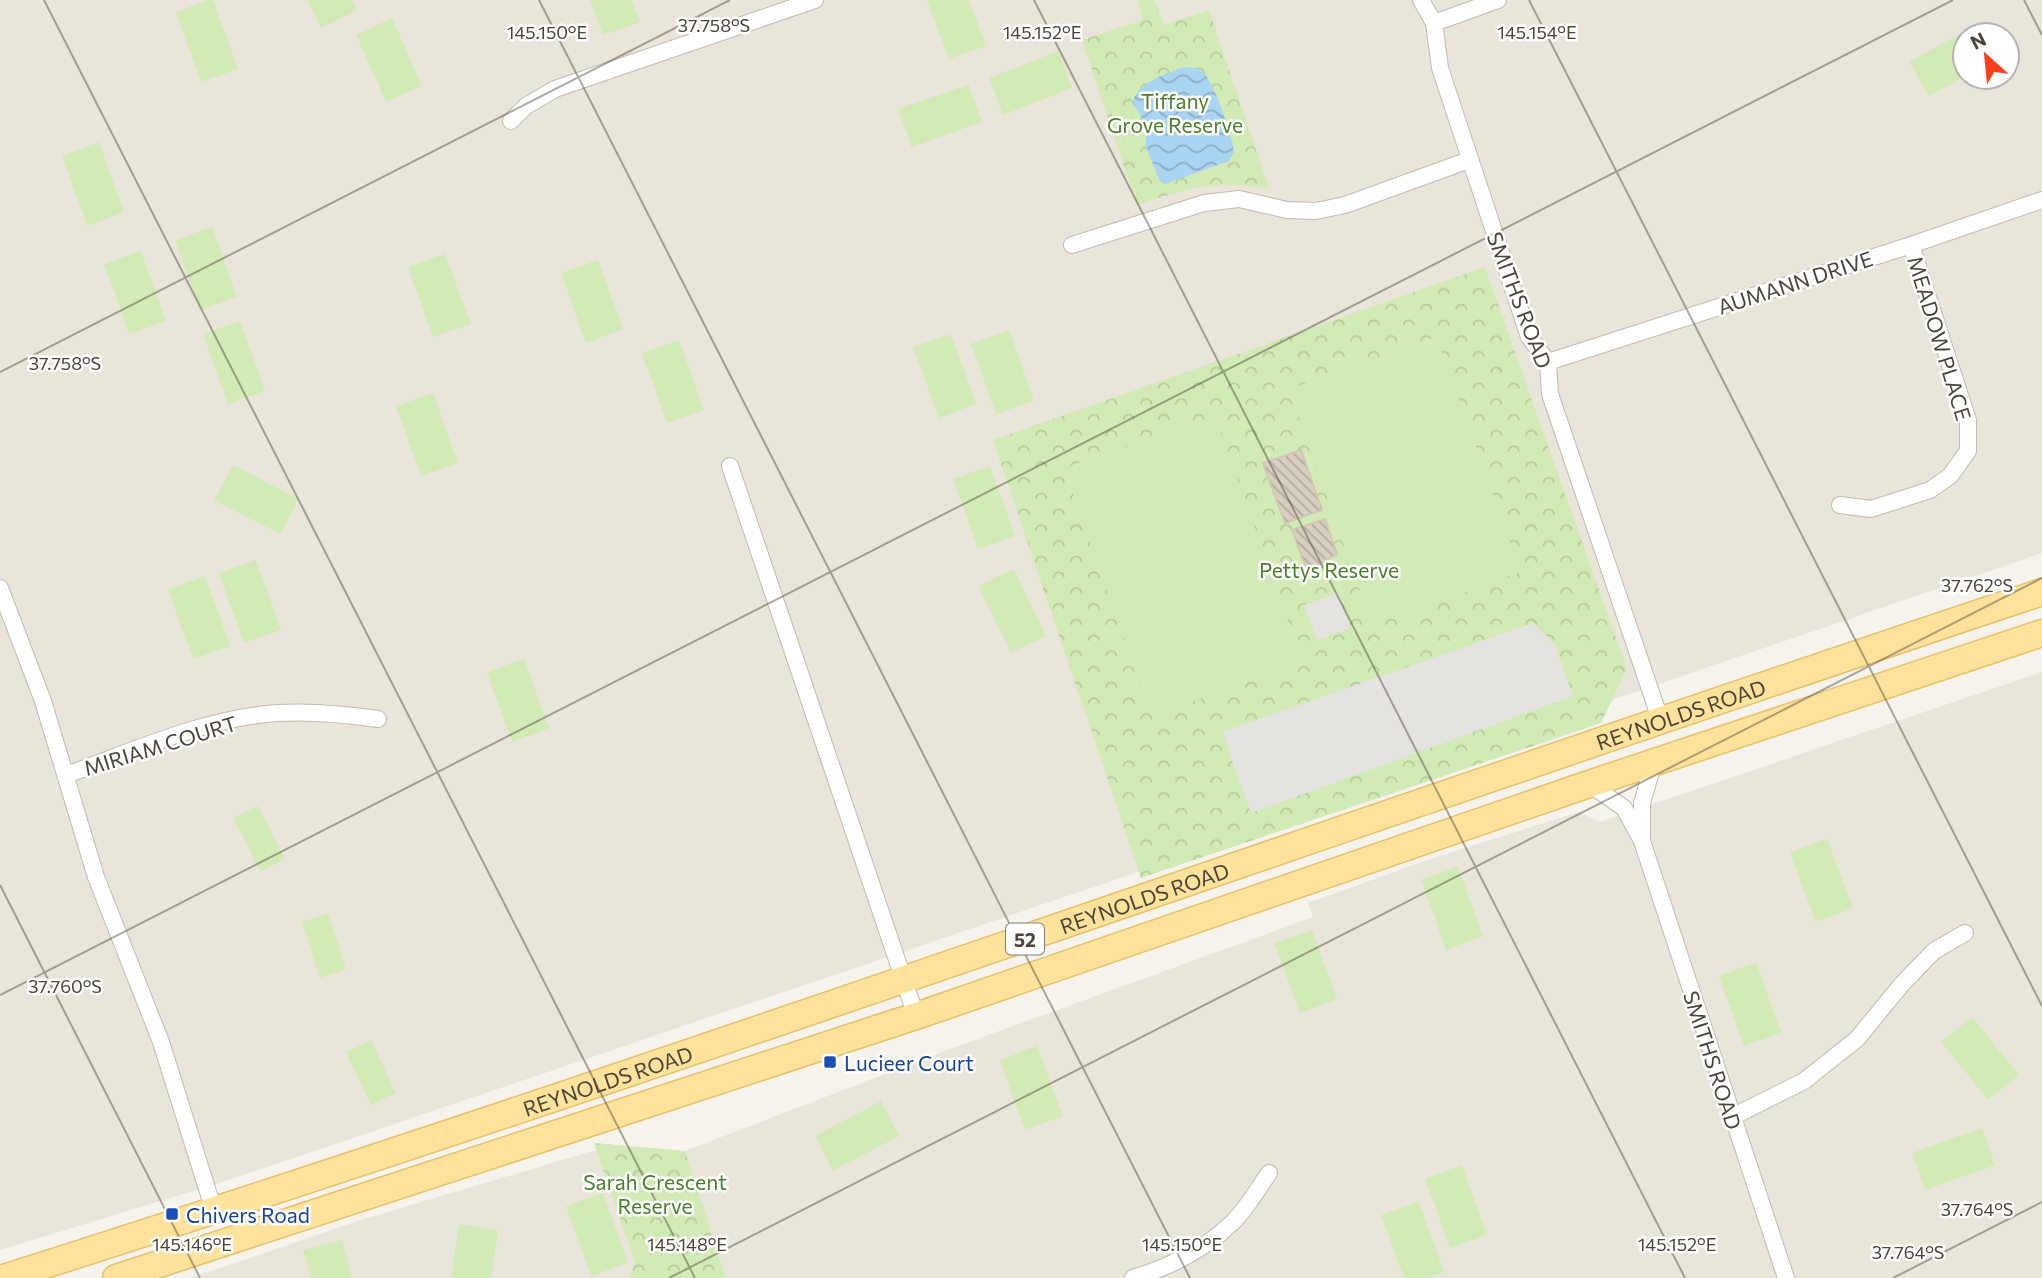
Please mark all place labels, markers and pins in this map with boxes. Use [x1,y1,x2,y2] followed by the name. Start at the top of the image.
[844,1050,974,1075] place label: Lucieer Court
[822,1054,838,1070] marker: Lucieer Court
[186,1202,310,1227] place label: Chivers Road
[164,1206,180,1222] marker: Chivers Road

